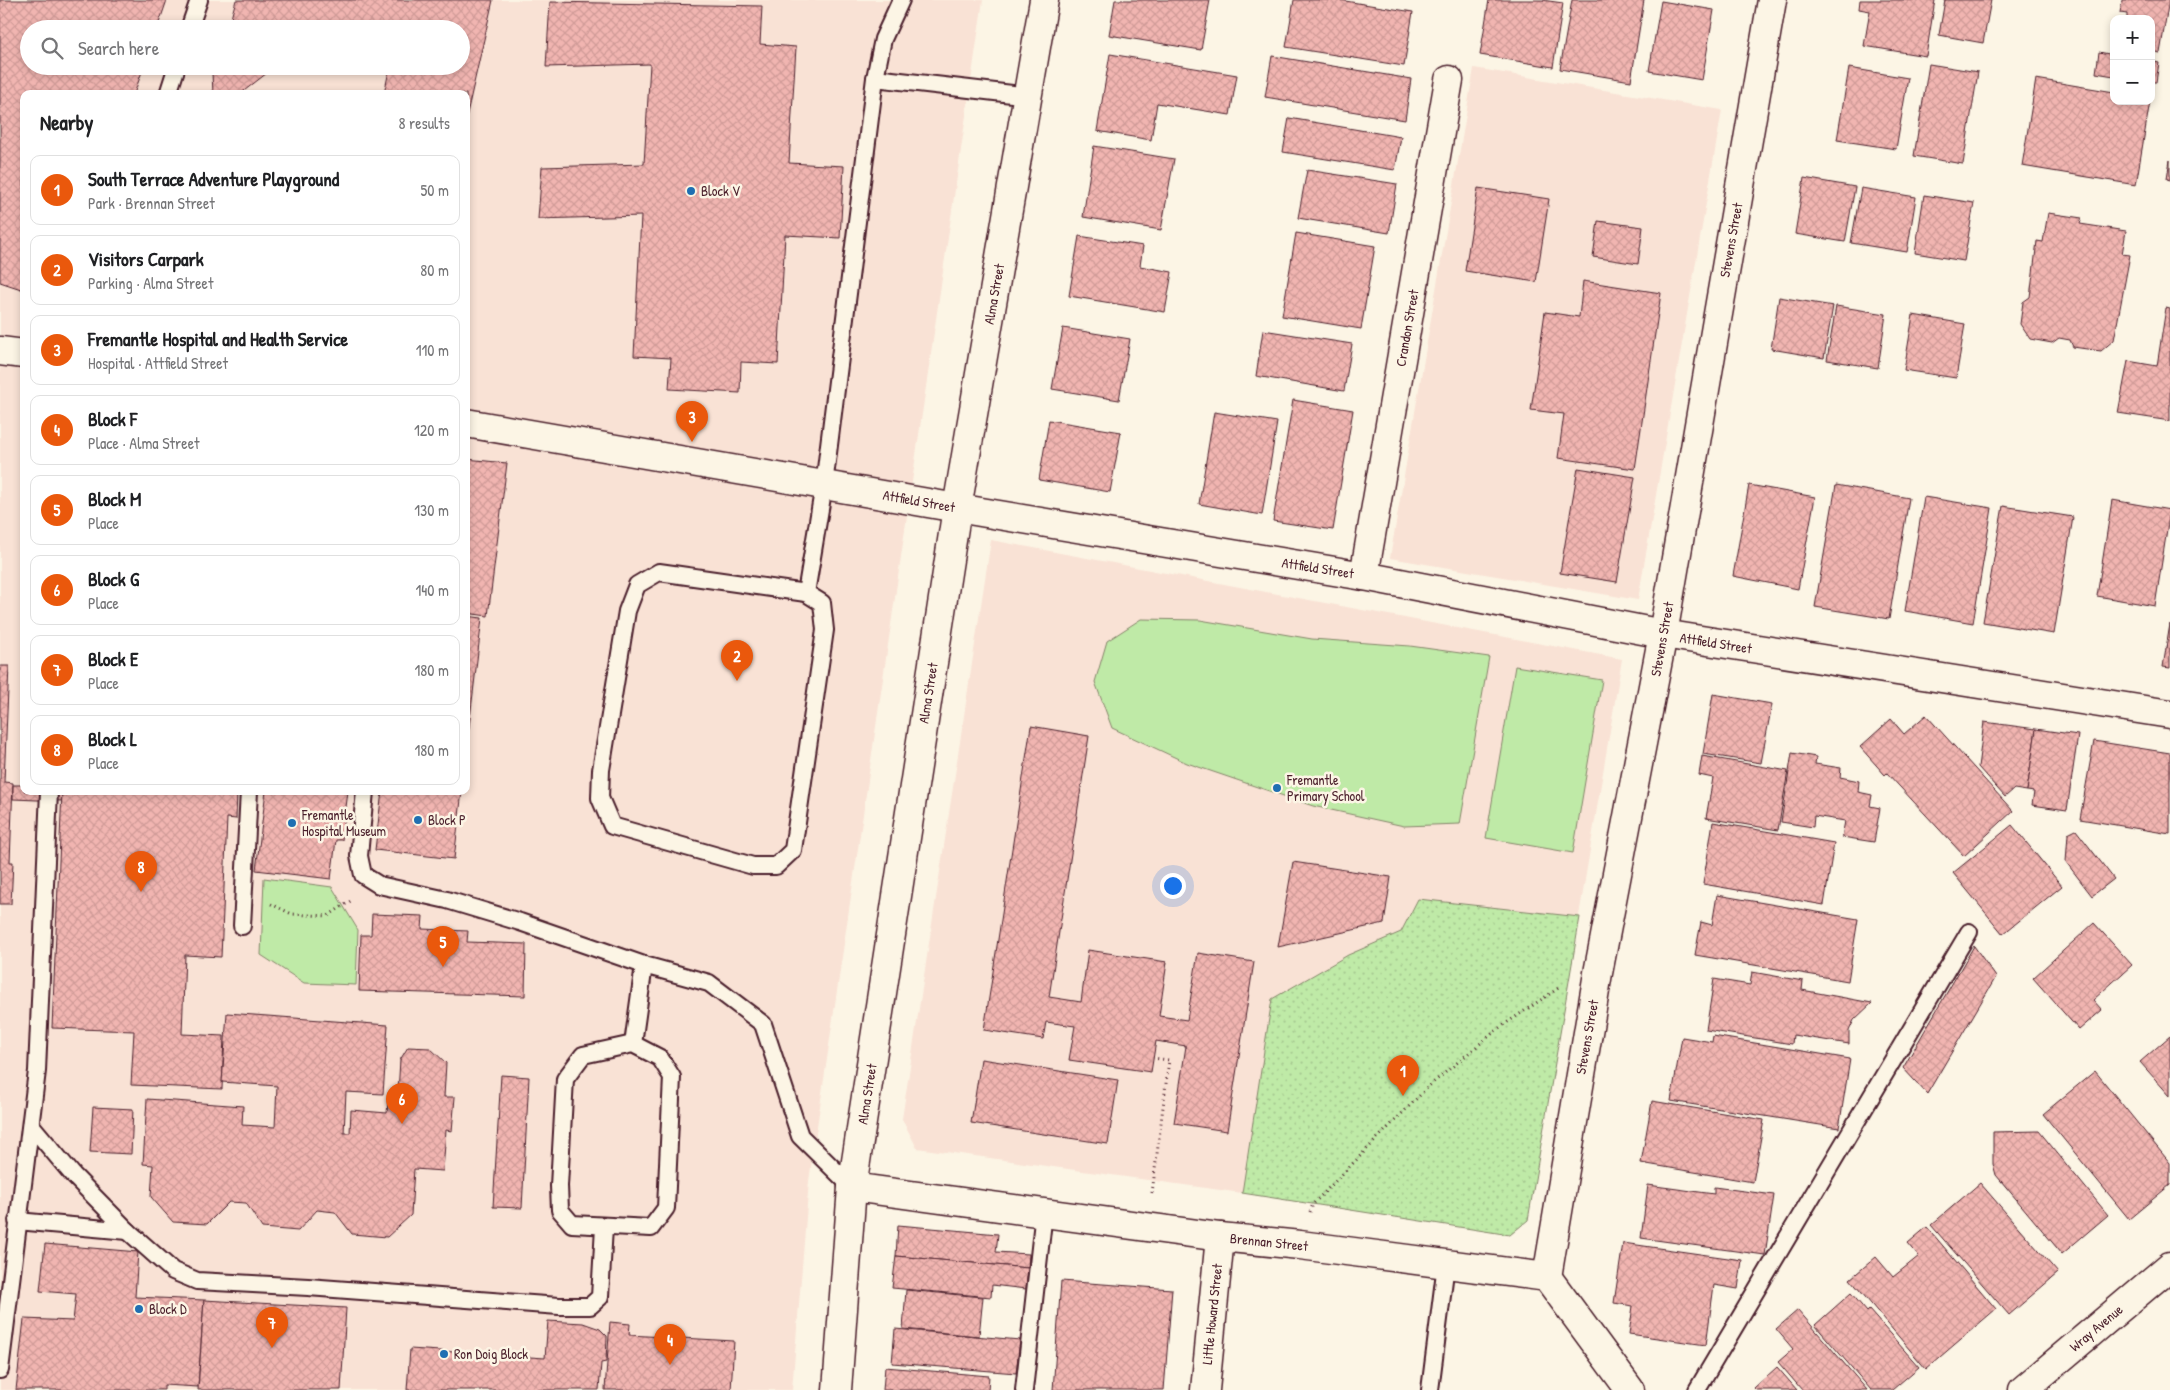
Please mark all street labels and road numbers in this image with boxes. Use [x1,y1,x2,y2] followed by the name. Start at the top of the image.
[1715,201,1746,279] street label: Stevens Street
[979,262,1008,326] street label: Alma Street
[1390,288,1423,368] street label: Crandon Street
[882,485,957,516] street label: Attfield Street
[1281,552,1356,583] street label: Attfield Street
[1646,600,1677,678] street label: Stevens Street
[1679,627,1754,658] street label: Attfield Street
[913,661,942,725] street label: Alma Street
[1571,998,1602,1076] street label: Stevens Street
[852,1062,881,1126] street label: Alma Street
[1229,1228,1309,1255] street label: Brennan Street
[1197,1262,1226,1365] street label: Little Howard Street
[2065,1299,2127,1356] street label: Wray Avenue

